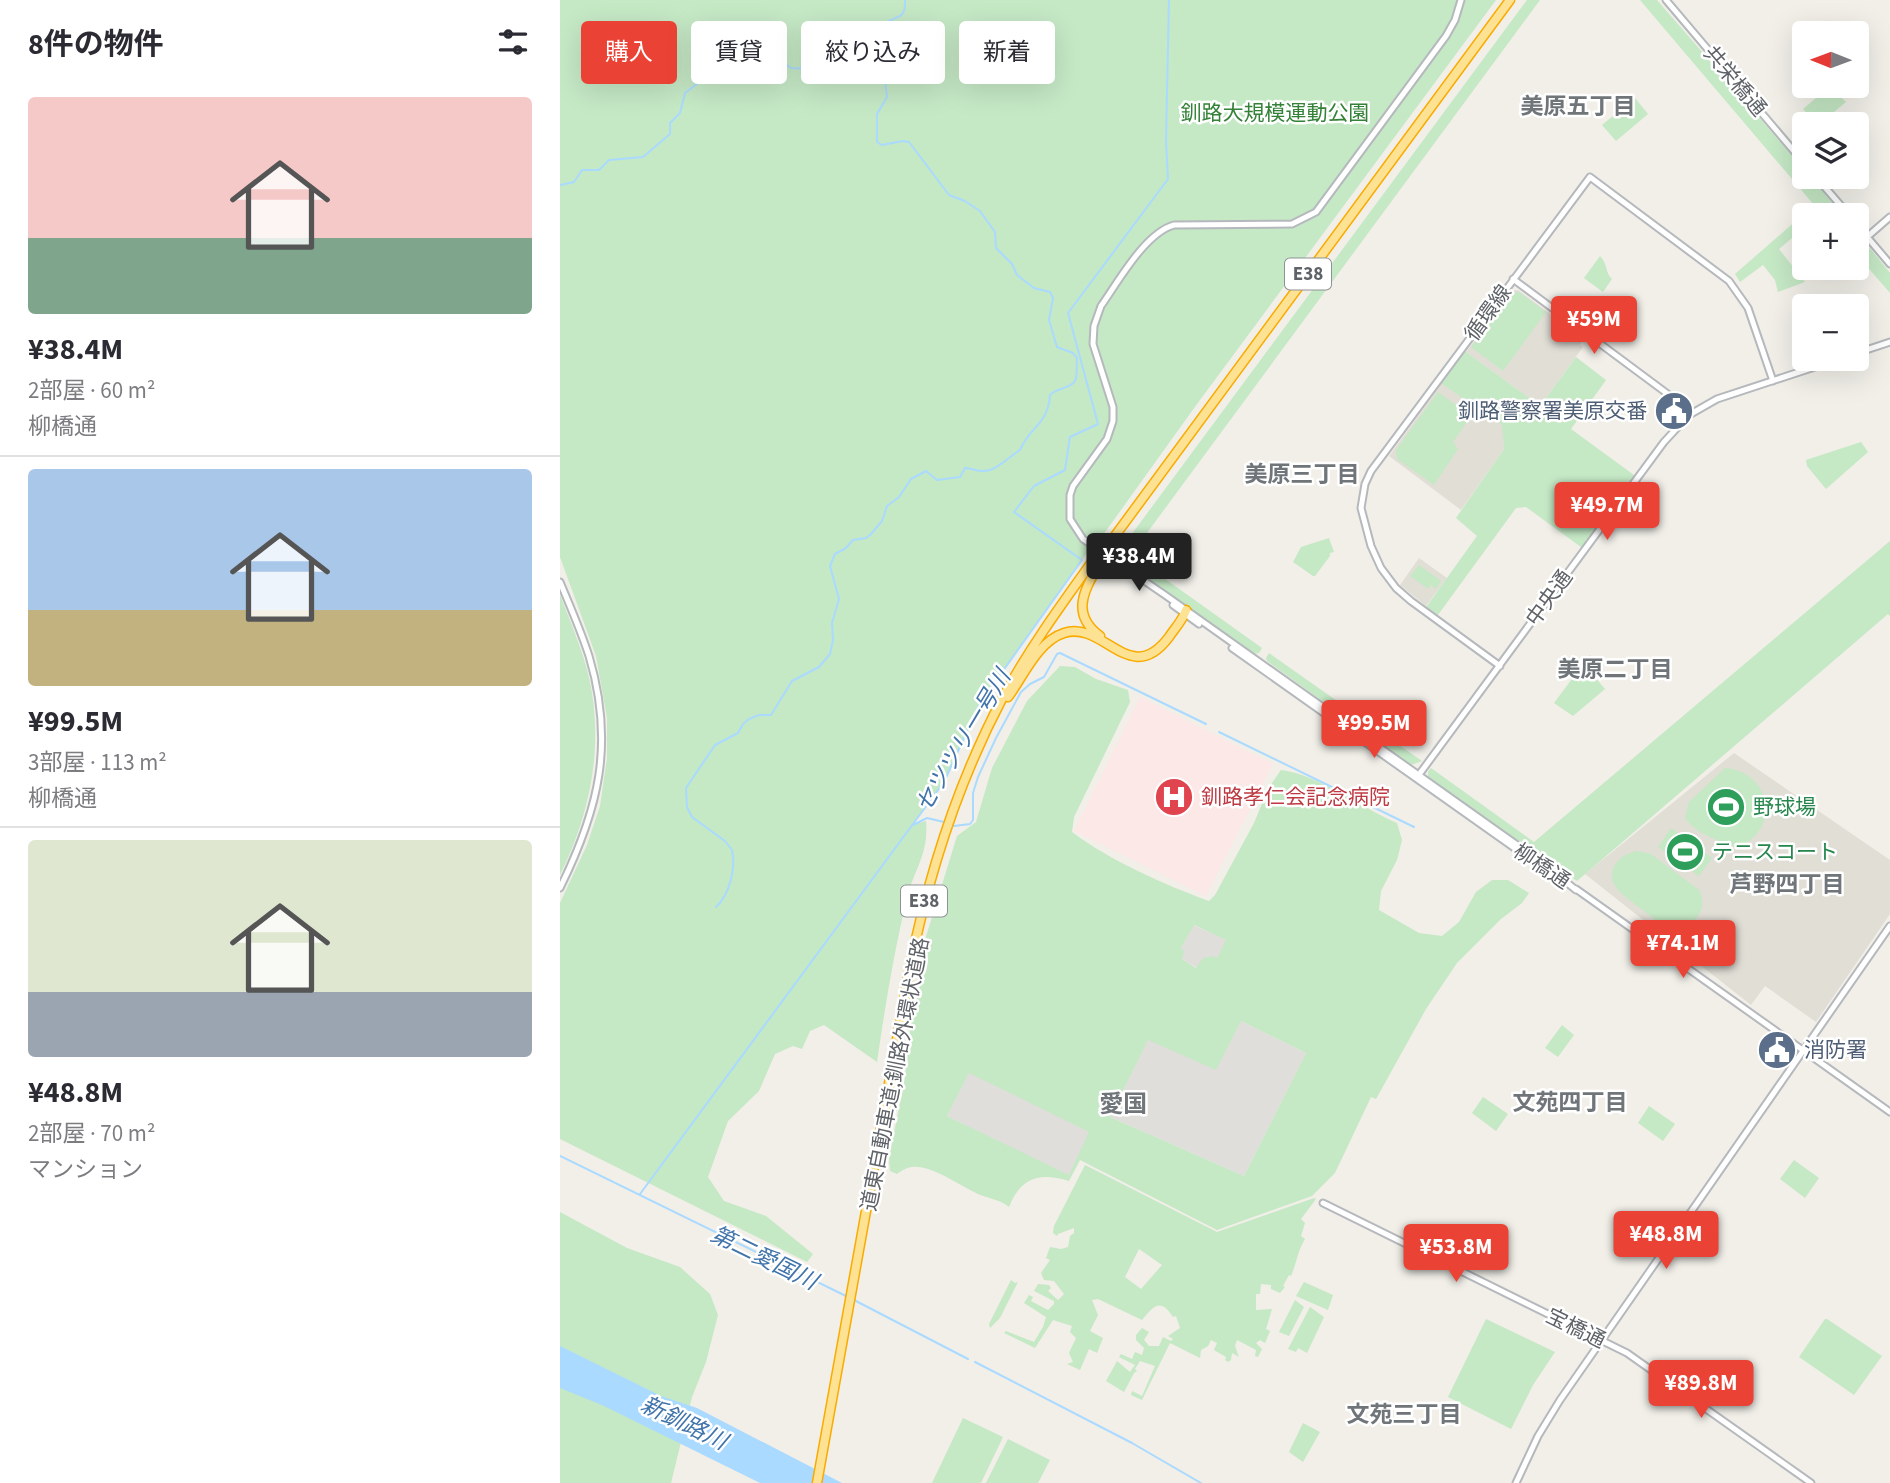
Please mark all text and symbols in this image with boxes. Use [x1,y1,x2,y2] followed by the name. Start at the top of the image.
[581,21,677,84] chip: 購入
[691,21,787,84] chip: 賃貸
[801,21,945,84] chip: 絞り込み
[959,21,1055,84] chip: 新着
[1792,21,1869,98] north arrow
[1792,21,1869,371] map controls
[28,23,164,66] text: 8件の物件
[494,23,532,61] icon: filters
[1697,39,1773,123] street label: 共栄橋通
[1521,90,1636,123] district label: 美原五丁目
[1181,98,1370,128] park label: 釧路大規模運動公園
[1792,112,1869,189] button: layers
[217,142,343,268] icon: home
[1792,203,1869,280] button: +
[1285,258,1331,290] road number: E38
[1457,279,1519,347] street label: 循環線
[1792,294,1869,371] button: −
[1553,296,1635,356] pin: ¥59M
[1567,302,1621,335] text: ¥59M
[28,328,123,371] text: ¥38.4M
[28,374,155,407] text: 2部屋 · 60 m²
[1653,390,1695,432] public building icon: 釧路警察署美原交番
[1458,396,1647,426] place label: 釧路警察署美原交番
[28,410,97,443] text: 柳橋通
[1245,458,1360,491] district label: 美原三丁目
[1550,482,1664,542] pin: ¥49.7M
[1570,488,1644,521] text: ¥49.7M
[217,514,343,640] icon: home
[1082,534,1196,593] pin: ¥38.4M
[1102,539,1176,572] text: ¥38.4M
[1518,564,1580,632] street label: 中央通
[1558,653,1673,686] district label: 美原二丁目
[907,661,1020,819] water label: セツツリ一号川
[28,700,123,743] text: ¥99.5M
[1317,700,1431,760] pin: ¥99.5M
[1337,706,1411,739] text: ¥99.5M
[28,746,167,779] text: 3部屋 · 113 m²
[1153,776,1195,818] hospital icon: 釧路孝仁会記念病院
[28,782,97,815] text: 柳橋通
[1201,782,1390,812] place label: 釧路孝仁会記念病院
[1705,786,1747,828] sports icon: 野球場
[1753,792,1816,822] place label: 野球場
[1664,831,1706,873] sports icon: テニスコート
[1507,836,1577,896] street label: 柳橋通
[1712,837,1838,867] place label: テニスコート
[1730,868,1845,901] district label: 芦野四丁目
[217,885,343,1011] icon: home
[901,886,947,917] road number: E38
[1626,920,1740,980] pin: ¥74.1M
[1646,926,1720,959] text: ¥74.1M
[854,935,936,1213] street label: 道東自動車道;釧路外環状道路
[1756,1029,1798,1071] public building icon: 消防署
[1804,1035,1867,1065] place label: 消防署
[28,1071,123,1114] text: ¥48.8M
[1513,1086,1628,1119] district label: 文苑四丁目
[1099,1087,1147,1122] district label: 愛国
[28,1117,155,1150] text: 2部屋 · 70 m²
[28,1153,143,1186] text: マンション
[1609,1212,1723,1271] pin: ¥48.8M
[1629,1217,1703,1250] text: ¥48.8M
[705,1218,826,1299] water label: 第二愛国川
[1399,1224,1513,1284] pin: ¥53.8M
[1419,1230,1493,1263] text: ¥53.8M
[1541,1301,1611,1355] street label: 宝橋通
[1644,1360,1758,1420] pin: ¥89.8M
[1664,1366,1738,1399] text: ¥89.8M
[635,1388,735,1459] water label: 新釧路川
[1347,1398,1462,1431] district label: 文苑三丁目

